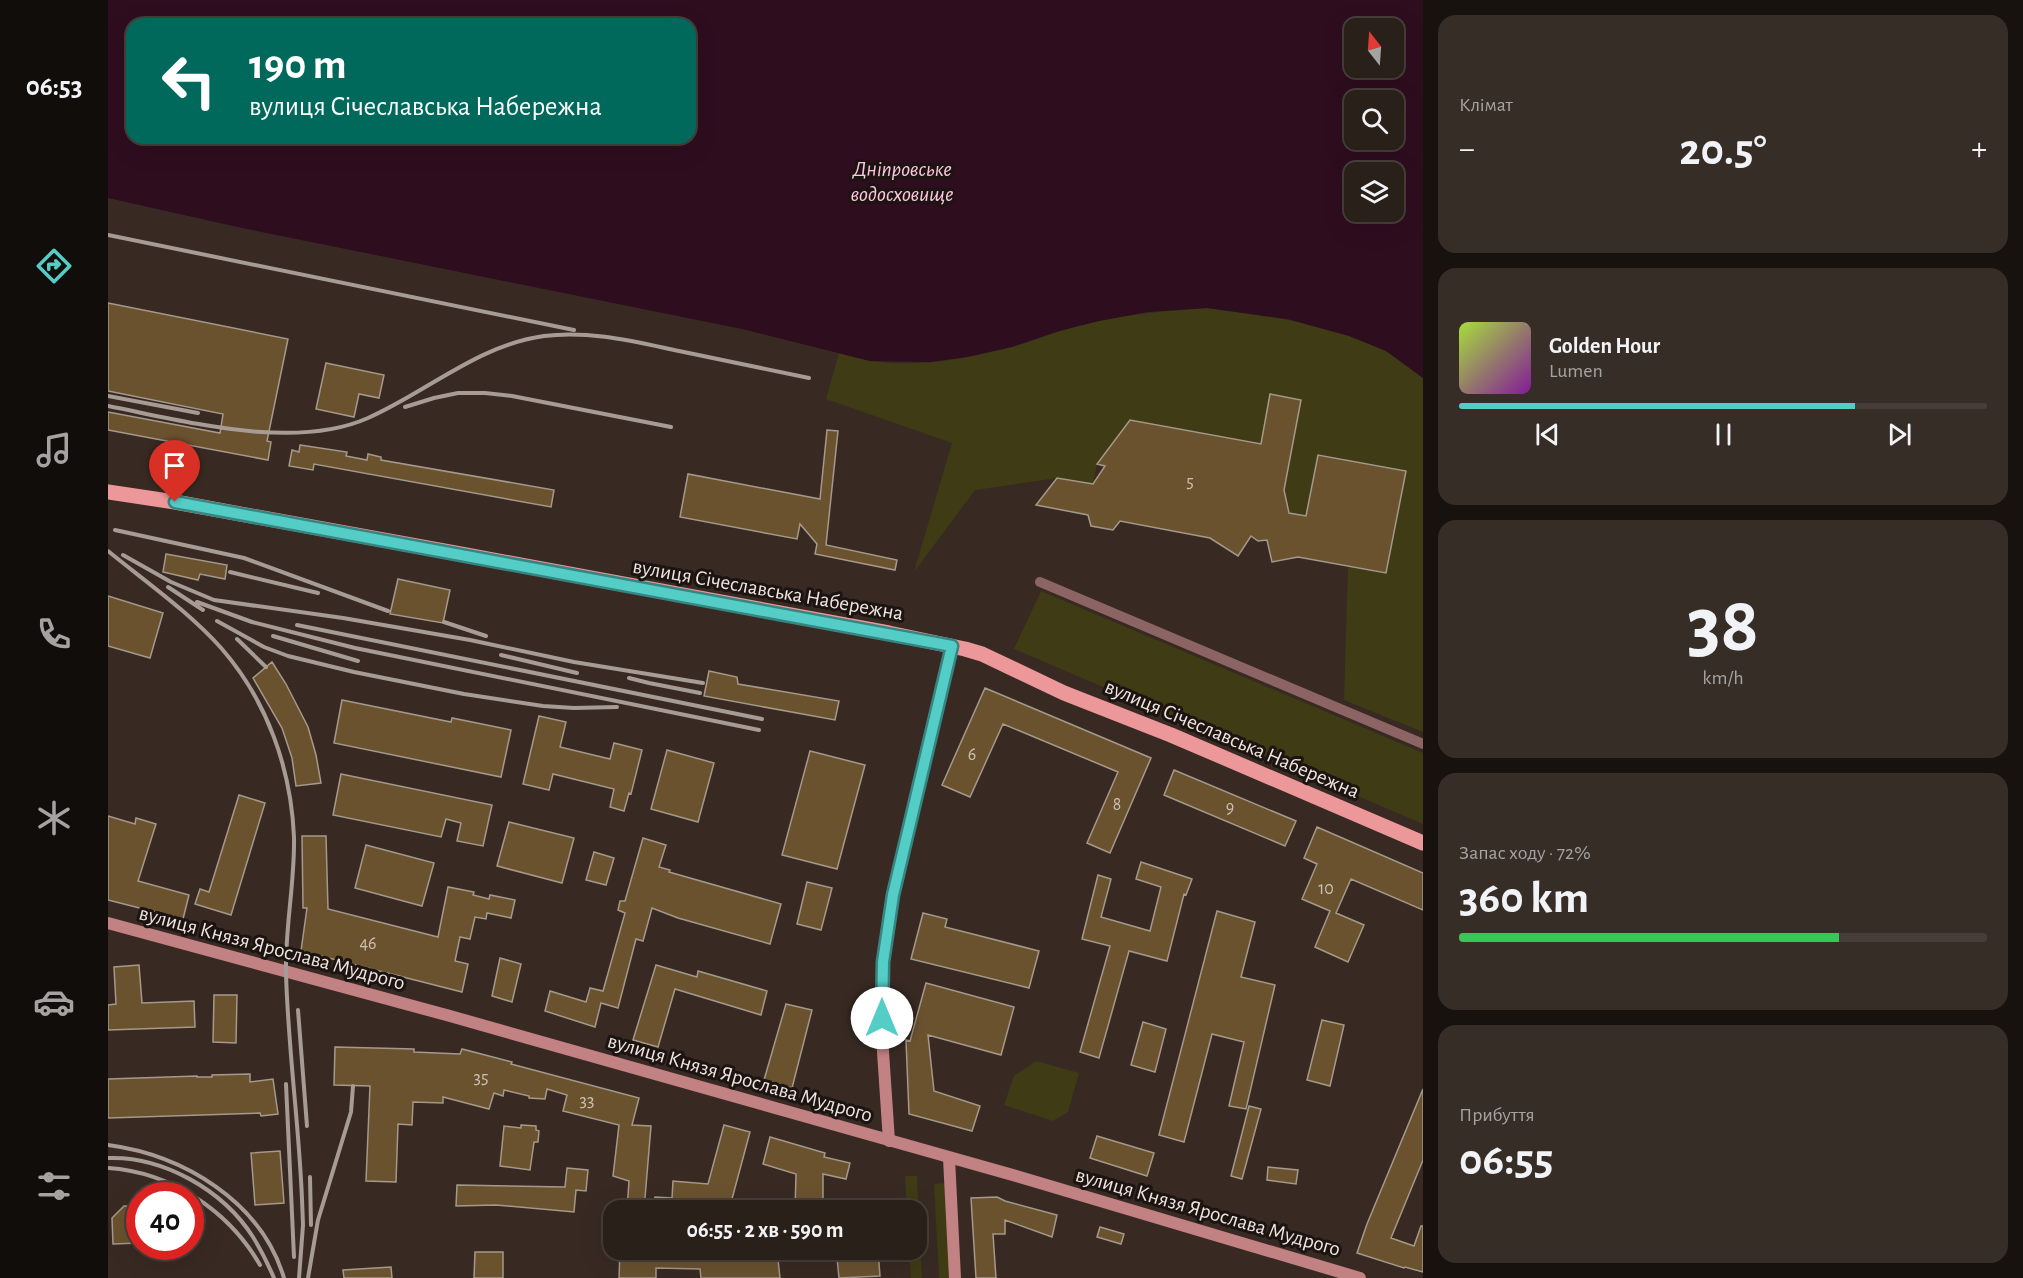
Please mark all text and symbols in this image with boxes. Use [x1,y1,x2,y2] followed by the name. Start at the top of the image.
[1344,18,1404,78] north arrow
[1344,18,1404,222] map controls
[150,42,228,120] icon: left
[249,44,347,86] text: 190 m
[26,73,82,100] text: 06:53
[1344,90,1404,150] button: search
[249,93,602,120] text: вулиця Січеславська Набережна
[1459,95,1513,115] text: Клімат
[1679,128,1767,173] text: 20.5°
[1459,133,1475,166] text: −
[1971,133,1987,166] text: +
[851,158,953,205] water label: Дніпровське водосховище
[1344,162,1404,222] button: layers
[33,245,75,287] icon: directions
[1549,335,1660,357] text: Golden Hour
[1549,361,1603,381] text: Lumen
[1531,418,1564,451] icon: previous
[1707,418,1740,451] icon: pause
[1883,418,1916,451] icon: next
[33,429,75,471] icon: music
[149,440,200,502] pin
[158,449,191,482] icon: arrive
[1186,473,1194,491] house number: 5
[631,556,905,624] street label: вулиця Січеславська Набережна
[1687,588,1759,666] text: 38
[33,613,75,655] icon: phone
[1702,668,1744,688] text: km/h
[1102,676,1363,802] street label: вулиця Січеславська Набережна
[968,746,976,764] house number: 6
[1113,796,1121,814] house number: 8
[33,797,75,839] icon: climate
[1226,799,1234,817] house number: 9
[1459,843,1591,863] text: Запас ходу · 72%
[1459,876,1589,921] text: 360 km
[1318,880,1334,898] house number: 10
[137,902,407,994] street label: вулиця Князя Ярослава Мудрого
[359,935,377,953] house number: 46
[33,981,75,1023] icon: car
[850,986,914,1050] position arrow
[605,1030,875,1126] street label: вулиця Князя Ярослава Мудрого
[474,1069,488,1087] house number: 35
[580,1092,594,1110] house number: 33
[1459,1105,1535,1125] text: Прибуття
[1459,1138,1553,1183] text: 06:55
[1073,1164,1343,1260] street label: вулиця Князя Ярослава Мудрого
[33,1165,75,1207] icon: filters
[126,1182,204,1260] speed limit sign: 40
[687,1219,843,1241] text: 06:55 · 2 хв · 590 m

